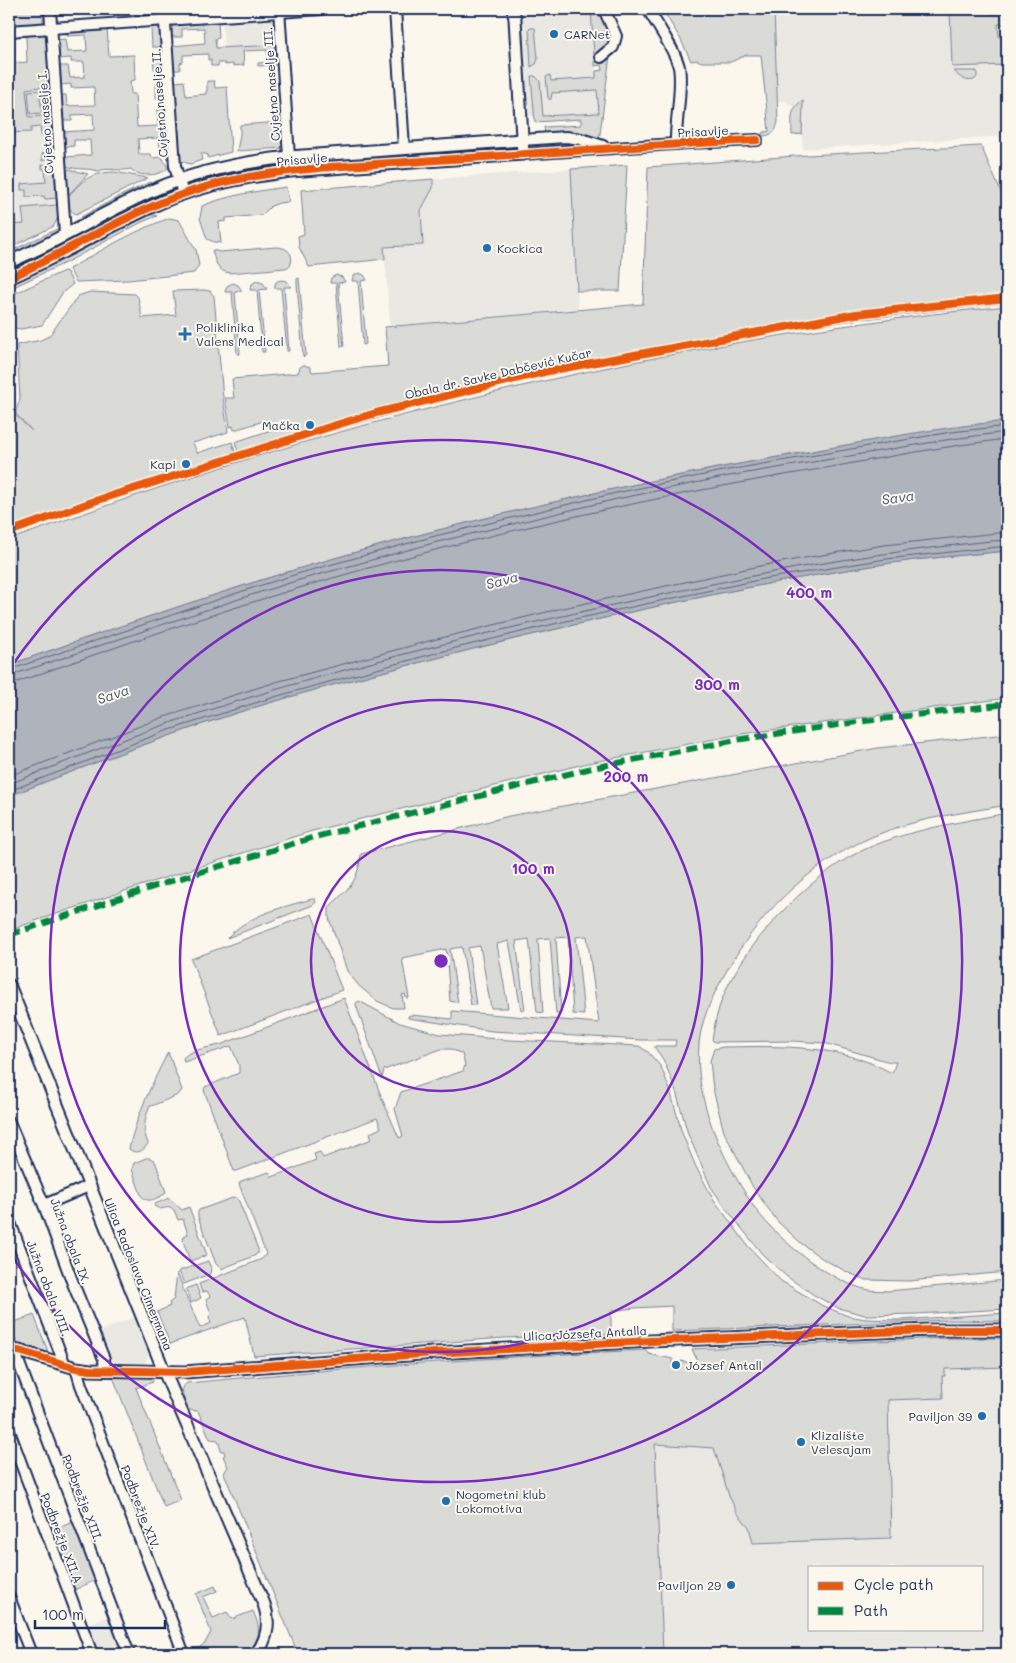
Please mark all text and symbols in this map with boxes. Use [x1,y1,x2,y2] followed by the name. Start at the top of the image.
[259,26,283,142] street label: Cvjetno naselje III.
[564,26,610,42] place label: CARNet
[548,28,560,40] marker: CARNet
[147,48,171,158] street label: Cvjetno naselje II.
[33,70,57,174] street label: Cvjetno naselje I.
[677,122,729,140] street label: Prisavlje
[276,149,328,169] street label: Prisavlje
[497,240,543,256] place label: Kockica
[481,242,493,254] marker: Kockica
[196,319,284,349] place label: Poliklinika Valens Medical
[178,327,192,341] marker: Poliklinika Valens Medical
[403,344,593,402] street label: Obala dr. Savke Dabčević Kučar
[262,417,300,433] place label: Mačka
[304,419,316,431] marker: Mačka
[150,456,176,472] place label: Kapi
[180,458,192,470] marker: Kapi
[880,485,916,509] water label: Sava
[484,567,520,593] water label: Sava
[786,582,832,602] text: 400 m
[694,674,740,694] text: 300 m
[94,680,132,708] water label: Sava
[604,766,649,786] text: 200 m
[511,858,555,878] text: 100 m
[432,952,450,970] centre of rings
[101,1195,177,1353] street label: Ulica Radoslava Cimermana
[47,1196,95,1286] street label: Južna obala IX.
[23,1238,75,1338] street label: Južna obala VIII.
[523,1322,647,1344] street label: Ulica Józsefa Antalla
[686,1357,762,1373] place label: József Antall
[670,1359,682,1371] marker: József Antall
[908,1408,972,1424] place label: Paviljon 39
[976,1410,988,1422] marker: Paviljon 39
[811,1427,871,1457] place label: Klizalište Velesajam
[795,1436,807,1448] marker: Klizalište Velesajam
[59,1452,107,1544] street label: Podbrežje XIII.
[118,1463,164,1551] street label: Podbrežje XIV.
[456,1486,546,1516] place label: Nogometni klub Lokomotiva
[37,1491,87,1585] street label: Podbrežje XII.A
[440,1495,452,1507] marker: Nogometni klub Lokomotiva
[808,1566,984,1630] legend
[854,1574,933,1594] text: Cycle path
[658,1577,721,1593] place label: Paviljon 29
[725,1579,737,1591] marker: Paviljon 29
[35,1598,165,1630] scale bar
[854,1600,888,1620] text: Path
[42,1604,84,1624] text: 100 m

